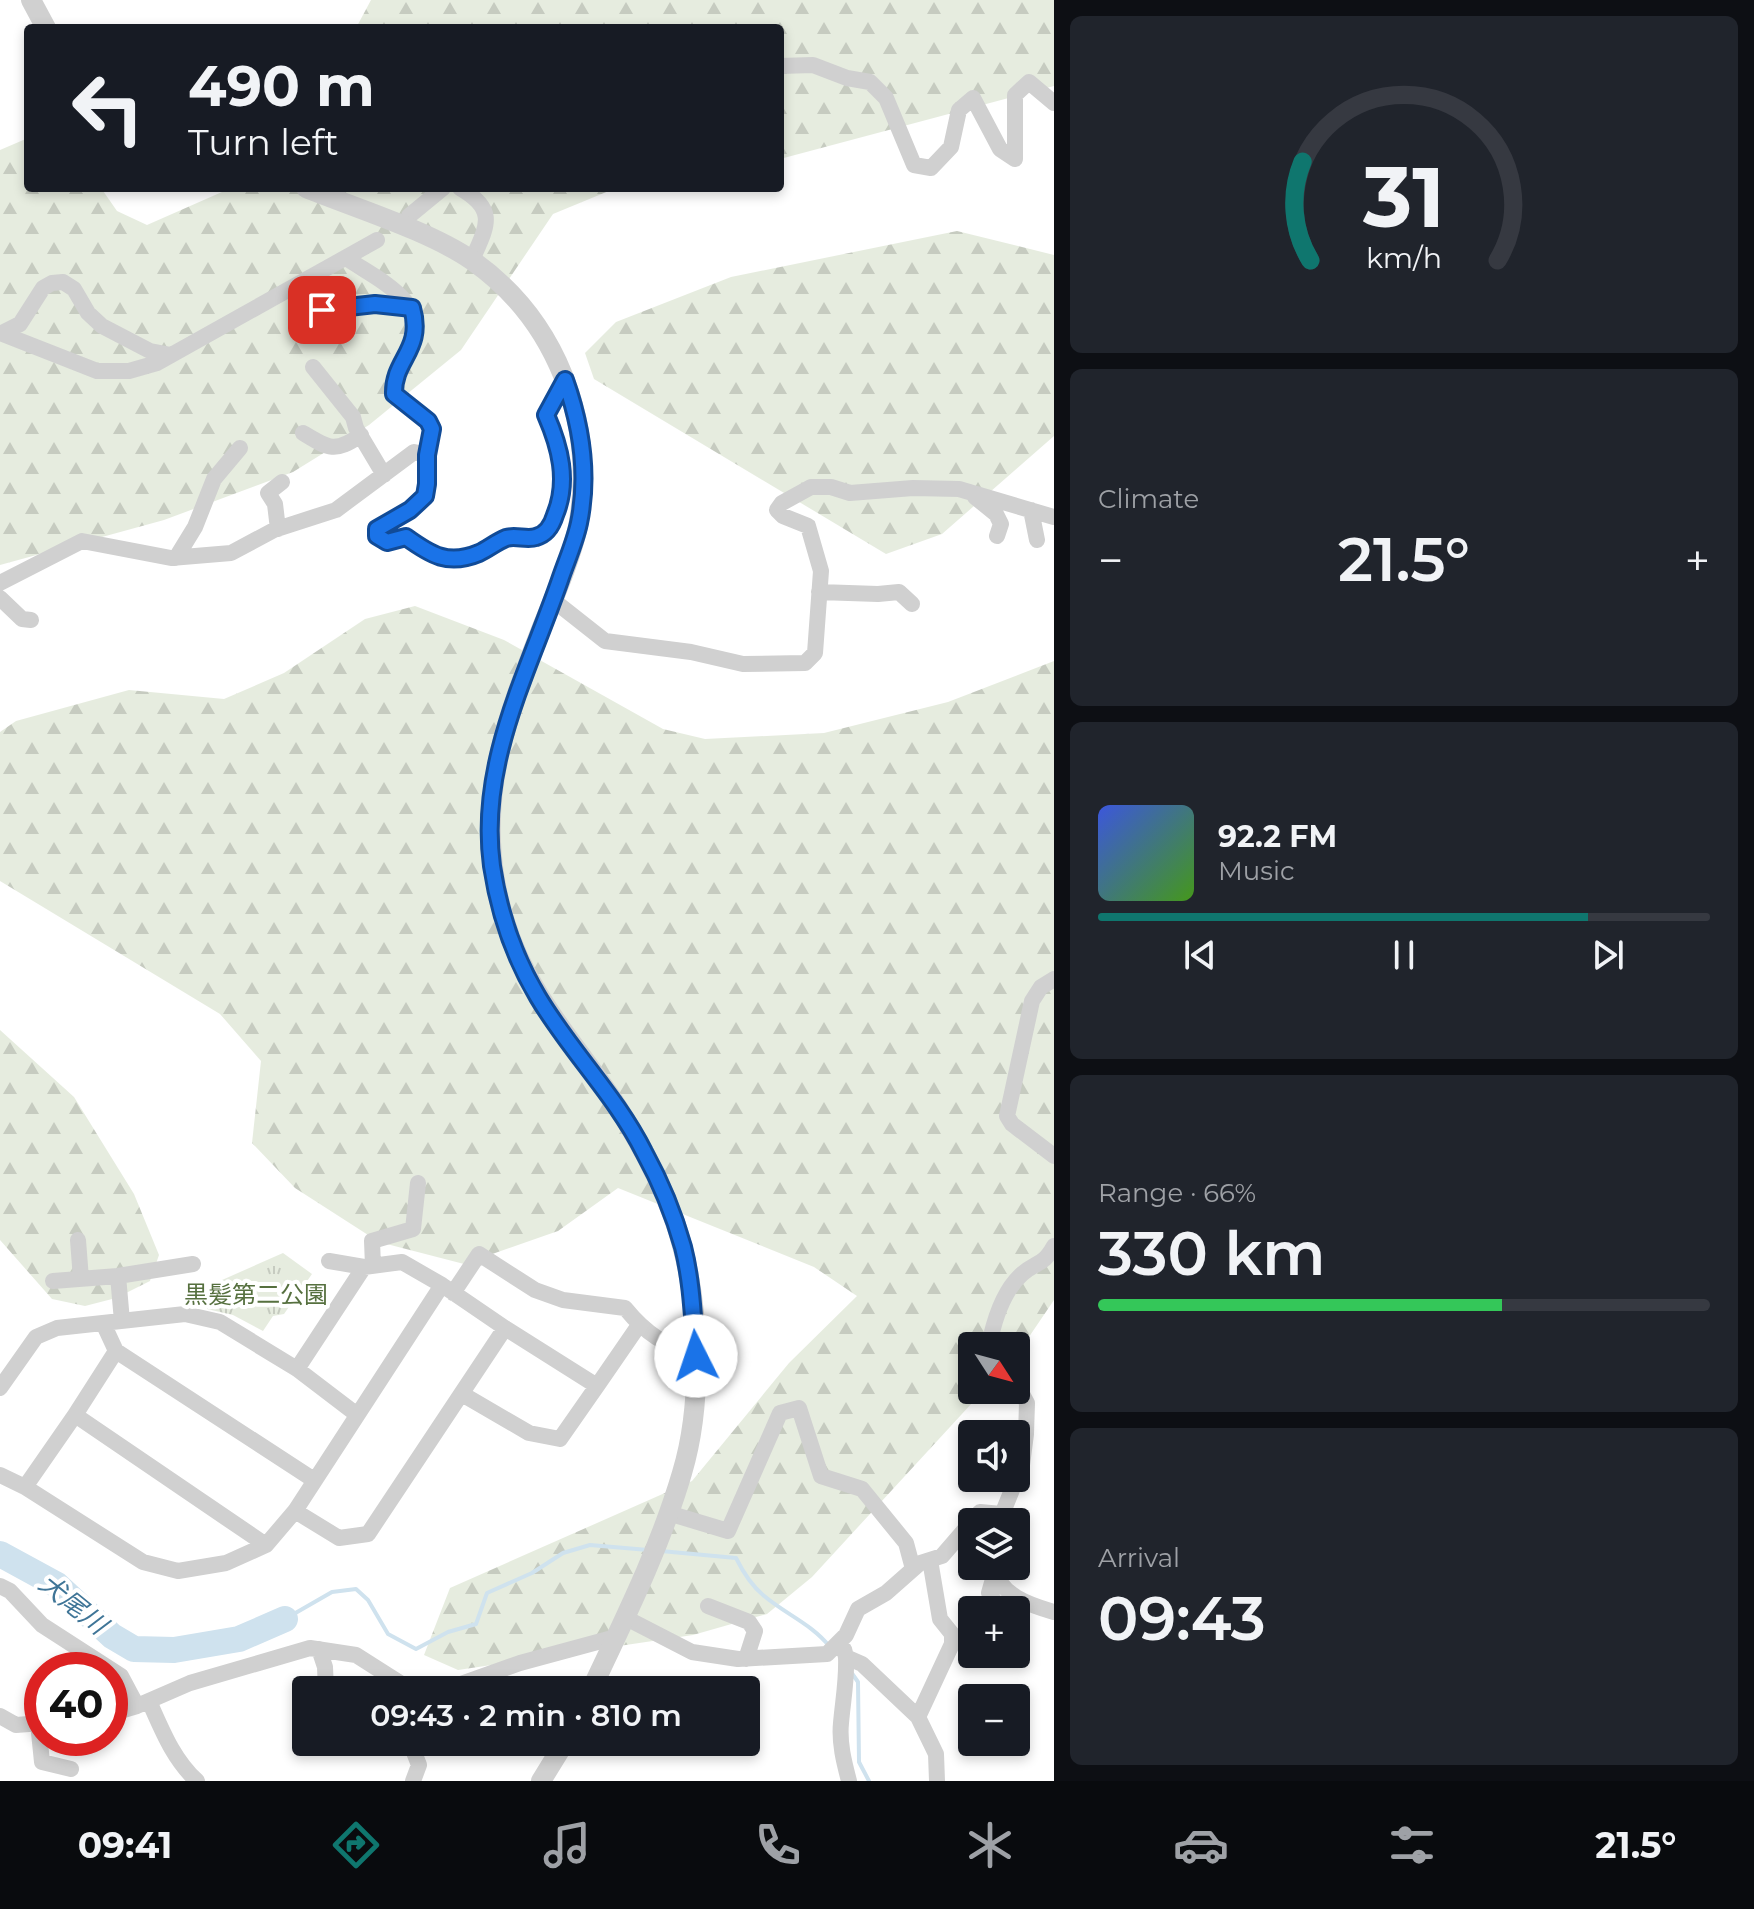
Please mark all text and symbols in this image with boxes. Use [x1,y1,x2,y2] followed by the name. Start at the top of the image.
[188,52,375,120] text: 490 m
[56,56,160,160] icon: left
[188,120,339,164] text: Turn left
[1362,145,1445,247] text: 31
[1366,240,1442,275] text: km/h
[288,276,356,344] pin
[300,288,344,332] icon: arrive
[1098,483,1199,515] text: Climate
[1338,523,1470,596] text: 21.5°
[1098,533,1123,587] text: −
[1685,533,1710,587] text: +
[1218,818,1337,855] text: 92.2 FM
[1218,855,1295,887] text: Music
[1178,933,1222,977] icon: previous
[1382,933,1426,977] icon: pause
[1586,933,1630,977] icon: next
[1098,1177,1256,1209] text: Range · 66%
[1098,1217,1325,1290] text: 330 km
[184,1280,328,1309] park label: 黒髪第二公園
[654,1314,738,1398] position arrow
[958,1332,1030,1404] north arrow
[958,1332,1030,1756] map controls
[958,1420,1030,1492] button: sound
[958,1508,1030,1580] button: layers
[1098,1542,1180,1574] text: Arrival
[33,1567,116,1643] water label: 犬尾川
[1098,1582,1266,1655] text: 09:43
[958,1596,1030,1668] button: +
[24,1652,128,1756] speed limit sign: 40
[958,1684,1030,1756] button: −
[370,1697,682,1734] text: 09:43 · 2 min · 810 m
[328,1817,384,1873] icon: directions
[539,1817,595,1873] icon: music
[750,1817,806,1873] icon: phone
[962,1817,1018,1873] icon: climate
[1173,1817,1229,1873] icon: car
[1384,1817,1440,1873] icon: filters
[78,1823,172,1867] text: 09:41
[1595,1823,1676,1867] text: 21.5°

